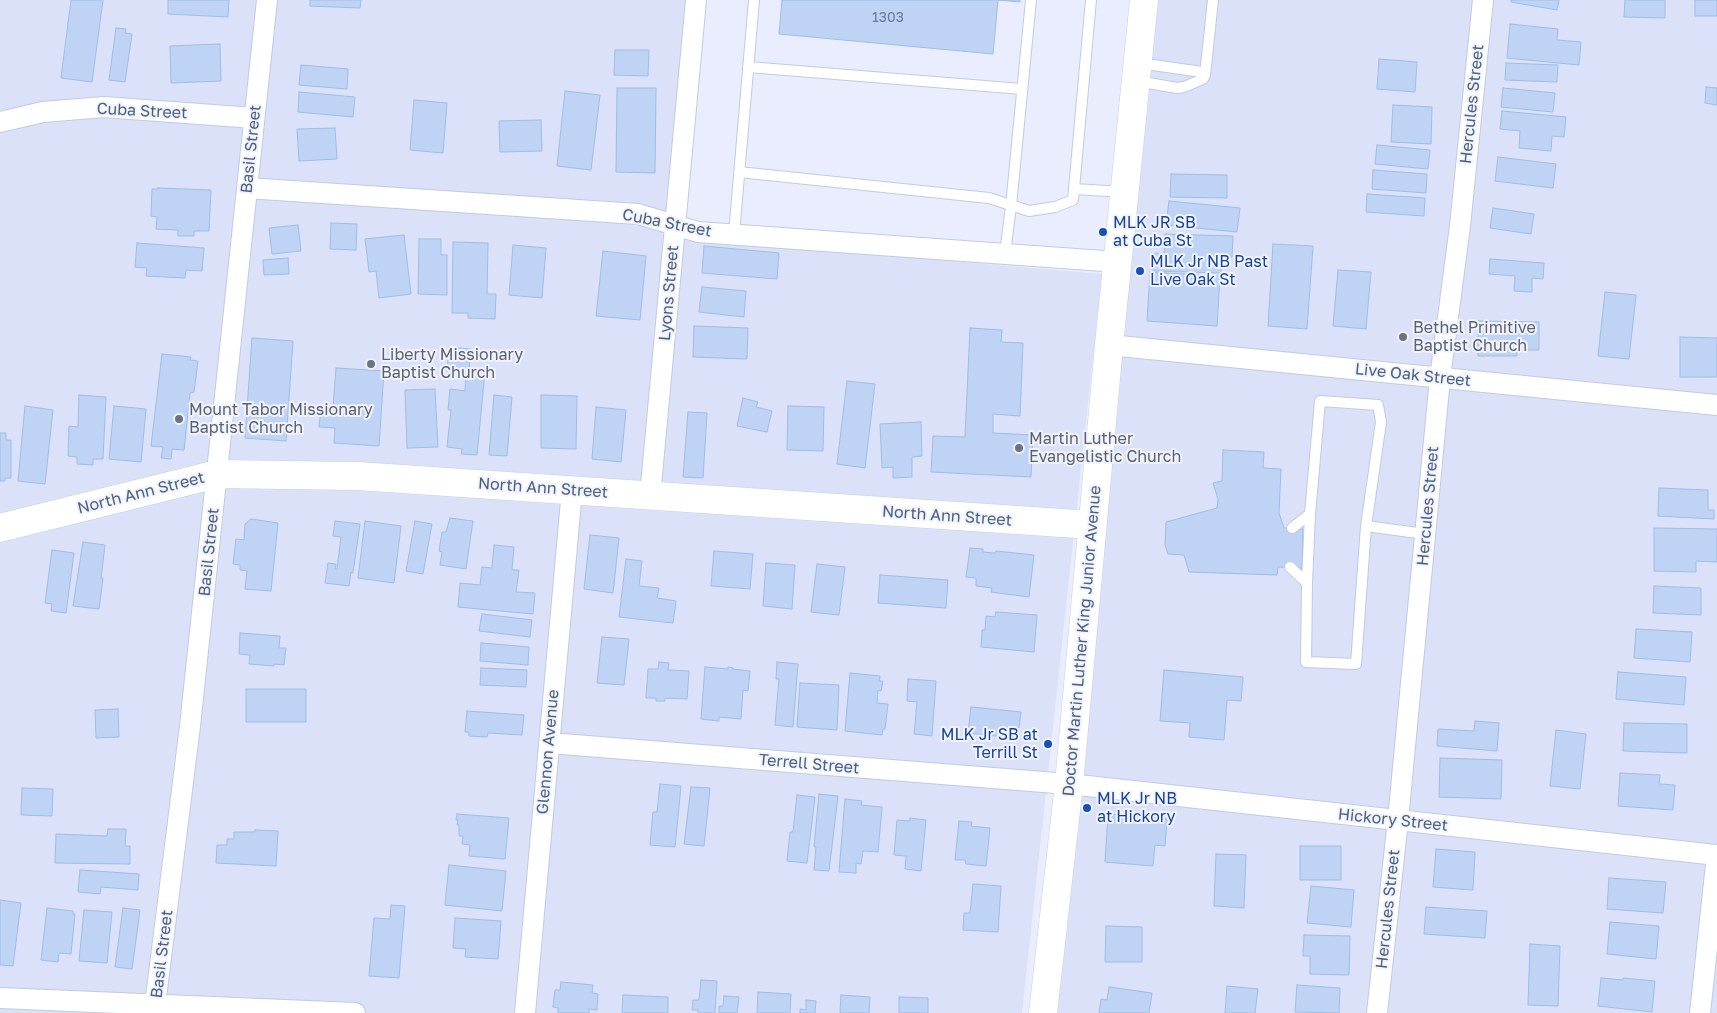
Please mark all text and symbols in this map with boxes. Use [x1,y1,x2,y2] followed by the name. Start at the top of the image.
[872,10,904,26] house number: 1303
[1456,43,1488,165] street label: Hercules Street
[96,99,188,123] street label: Cuba Street
[237,104,265,194] street label: Basil Street
[621,205,713,241] street label: Cuba Street
[1113,213,1196,251] place label: MLK JR SB at Cuba St
[1097,226,1109,238] marker: MLK JR SB at Cuba St
[655,244,683,342] street label: Lyons Street
[1150,252,1268,290] place label: MLK Jr NB Past Live Oak St
[1134,265,1146,277] marker: MLK Jr NB Past Live Oak St
[1413,318,1536,356] place label: Bethel Primitive Baptist Church
[1397,331,1409,343] marker: Bethel Primitive Baptist Church
[381,345,523,383] place label: Liberty Missionary Baptist Church
[365,358,377,370] marker: Liberty Missionary Baptist Church
[1354,359,1472,391] street label: Live Oak Street
[189,400,373,438] place label: Mount Tabor Missionary Baptist Church
[173,413,185,425] marker: Mount Tabor Missionary Baptist Church
[1029,429,1181,467] place label: Martin Luther Evangelistic Church
[1013,442,1025,454] marker: Martin Luther Evangelistic Church
[1413,445,1443,567] street label: Hercules Street
[75,468,207,518] street label: North Ann Street
[477,474,609,502] street label: North Ann Street
[1059,485,1105,797] street label: Doctor Martin Luther King Junior Avenue
[881,502,1013,530] street label: North Ann Street
[195,507,223,597] street label: Basil Street
[533,689,563,815] street label: Glennon Avenue
[941,725,1038,763] place label: MLK Jr SB at Terrill St
[1042,738,1054,750] marker: MLK Jr SB at Terrill St
[758,750,860,778] street label: Terrell Street
[1097,789,1177,827] place label: MLK Jr NB at Hickory
[1081,802,1093,814] marker: MLK Jr NB at Hickory
[1337,805,1449,835] street label: Hickory Street
[1372,848,1404,970] street label: Hercules Street
[147,909,177,999] street label: Basil Street

